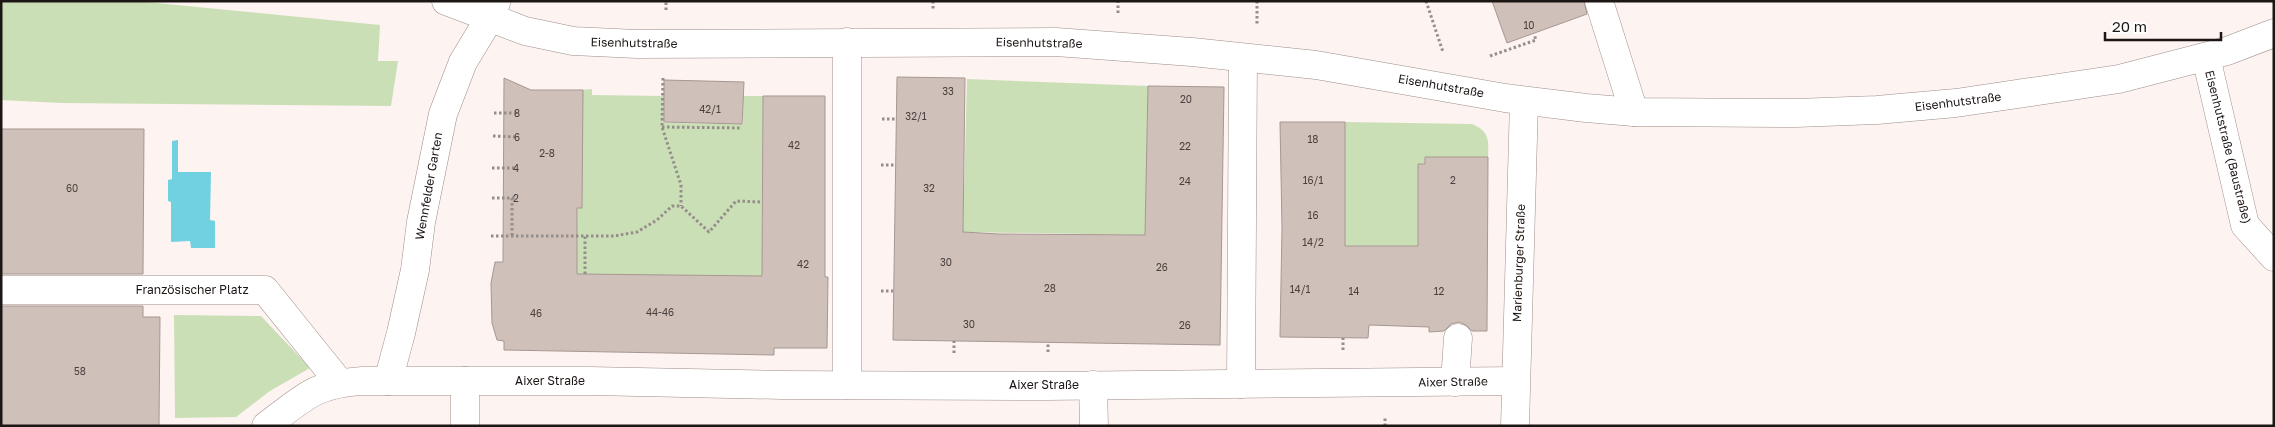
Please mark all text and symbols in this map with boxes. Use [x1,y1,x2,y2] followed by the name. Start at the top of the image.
[2105,10,2221,42] scale bar
[2112,17,2147,35] text: 20 m
[1523,19,1535,31] house number: 10
[590,34,678,51] street label: Eisenhutstraße
[995,34,1083,51] street label: Eisenhutstraße
[2202,69,2255,225] street label: Eisenhutstraße (Baustraße)
[1397,71,1485,100] street label: Eisenhutstraße
[942,85,954,97] house number: 33
[1914,89,2002,114] street label: Eisenhutstraße
[1180,93,1192,105] house number: 20
[699,103,721,115] house number: 42/1
[514,107,520,119] house number: 8
[905,110,927,122] house number: 32/1
[412,131,445,241] street label: Wennfelder Garten
[514,131,520,143] house number: 6
[1308,133,1318,145] house number: 18
[788,139,800,151] house number: 42
[1179,140,1191,152] house number: 22
[539,147,555,159] house number: 2-8
[513,162,519,174] house number: 4
[1303,174,1323,186] house number: 16/1
[1450,174,1456,186] house number: 2
[1179,175,1191,187] house number: 24
[66,182,78,194] house number: 60
[923,182,935,194] house number: 32
[513,192,519,204] house number: 2
[1509,204,1528,322] street label: Marienburger Straße
[1308,209,1318,221] house number: 16
[1302,236,1324,248] house number: 14/2
[940,256,952,268] house number: 30
[797,258,809,270] house number: 42
[1156,261,1168,273] house number: 26
[135,282,249,297] street label: Französischer Platz
[1044,282,1056,294] house number: 28
[1290,283,1310,295] house number: 14/1
[1349,285,1359,297] house number: 14
[1434,285,1445,297] house number: 12
[646,306,674,318] house number: 44-46
[530,307,542,319] house number: 46
[963,318,975,330] house number: 30
[1179,319,1191,331] house number: 26
[74,365,86,377] house number: 58
[515,373,585,388] street label: Aixer Straße
[1418,373,1488,390] street label: Aixer Straße
[1009,377,1079,392] street label: Aixer Straße

